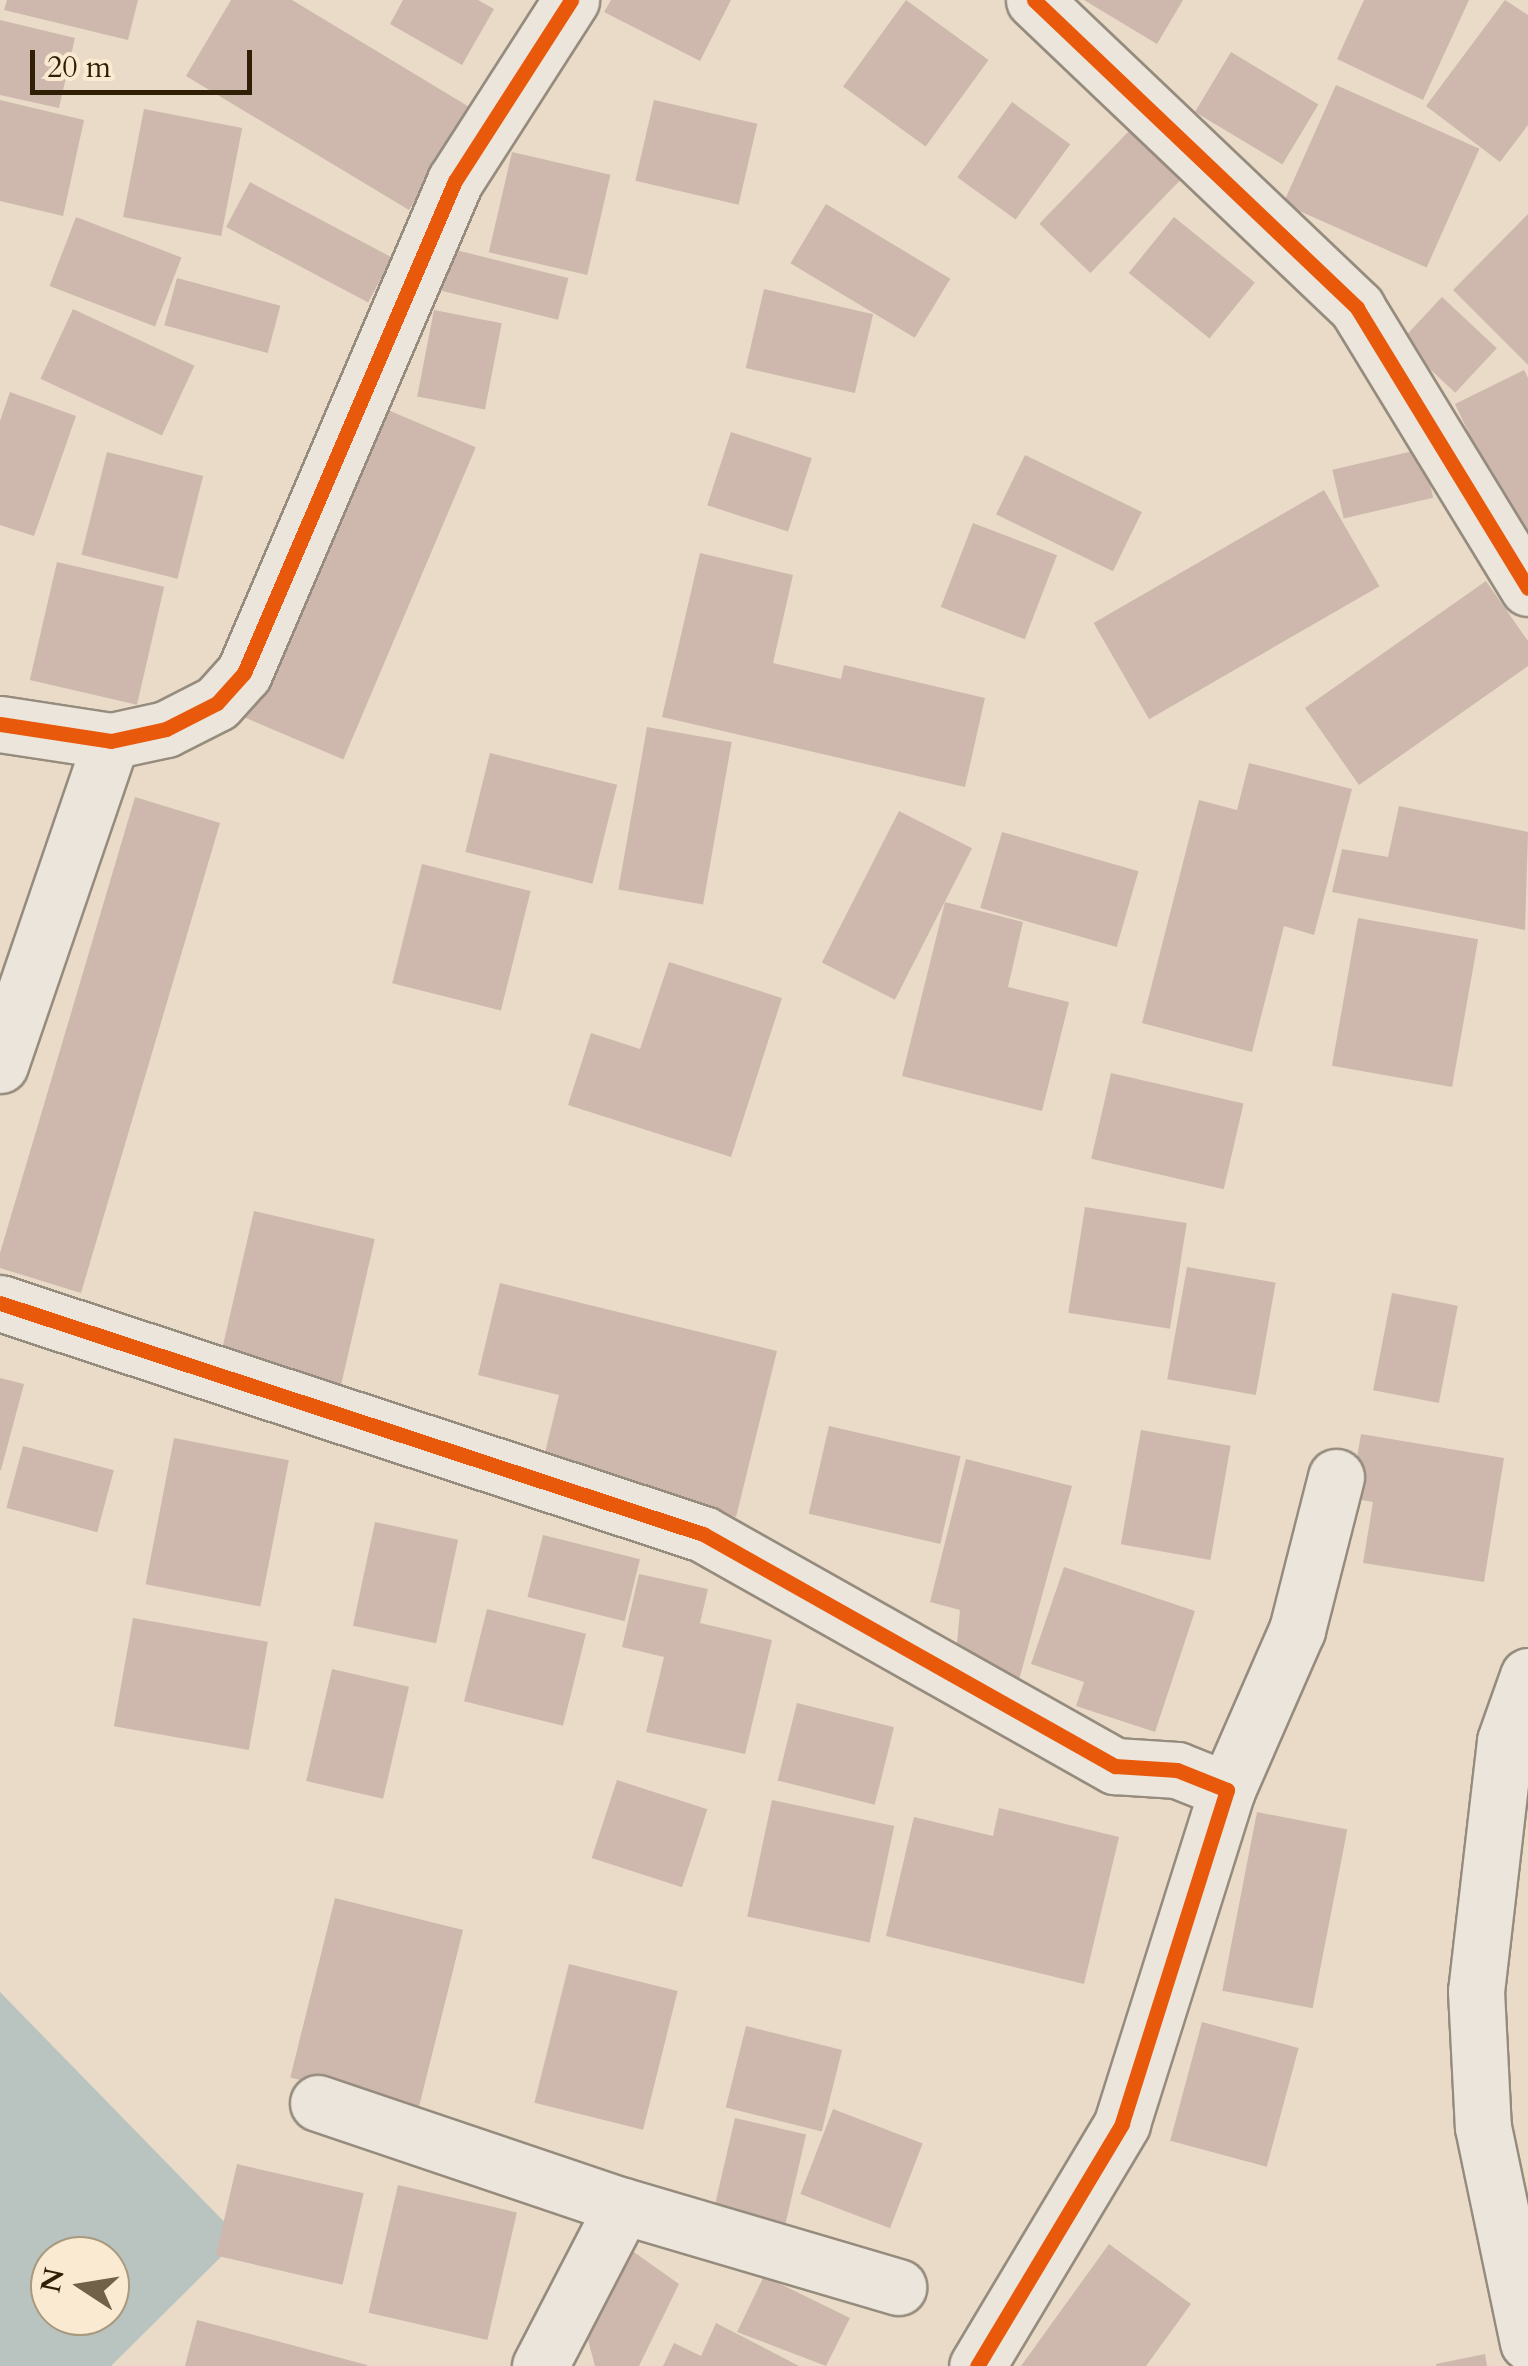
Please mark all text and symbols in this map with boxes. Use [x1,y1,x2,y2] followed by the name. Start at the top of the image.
[35,30,258,92] scale bar
[47,47,111,88] text: 20 m
[30,2236,130,2336] north arrow
[31,2264,74,2296] text: N

